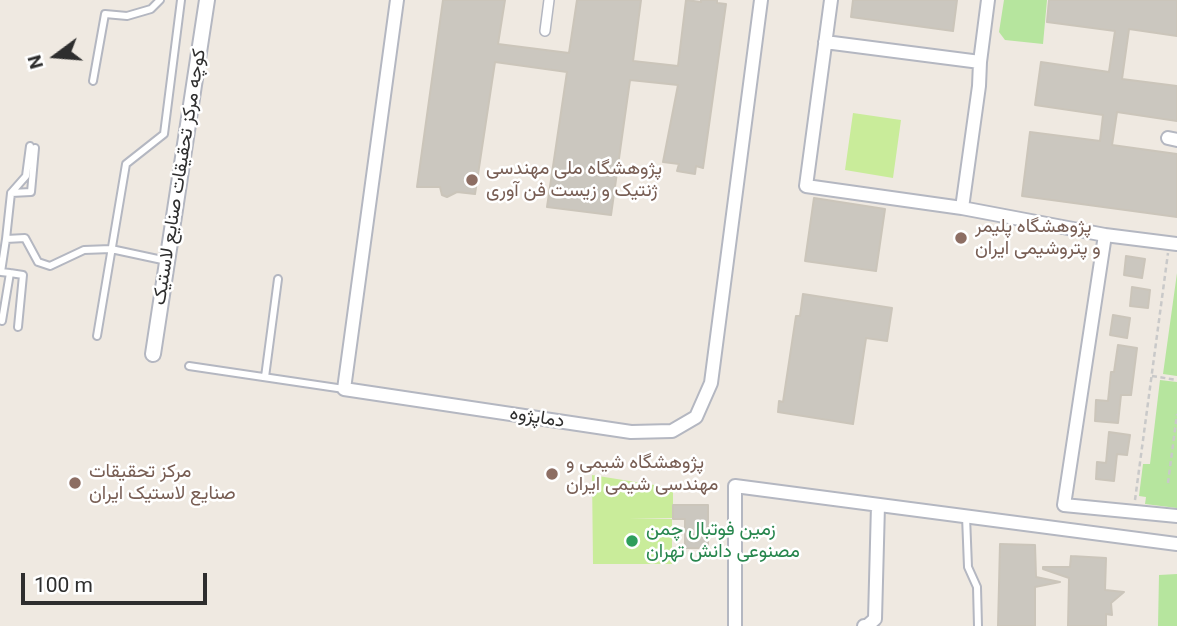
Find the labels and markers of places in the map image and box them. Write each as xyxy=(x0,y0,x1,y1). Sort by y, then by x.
place label: پژوهشگاه ملی مهندسی ژنتیک و زیست فن آوری xyxy=(486,158,662,202)
marker: پژوهشگاه ملی مهندسی ژنتیک و زیست فن آوری xyxy=(464,172,480,188)
place label: پژوهشگاه پلیمر و پتروشیمی ایران xyxy=(975,216,1101,260)
marker: پژوهشگاه پلیمر و پتروشیمی ایران xyxy=(953,230,969,246)
place label: پژوهشگاه شیمی و مهندسی شیمی ایران xyxy=(566,452,718,496)
place label: مرکز تحقیقات صنایع لاستیک ایران xyxy=(89,461,236,505)
marker: پژوهشگاه شیمی و مهندسی شیمی ایران xyxy=(544,466,560,482)
marker: مرکز تحقیقات صنایع لاستیک ایران xyxy=(67,475,83,491)
place label: زمین فوتبال چمن مصنوعی دانش تهران xyxy=(646,519,800,563)
marker: زمین فوتبال چمن مصنوعی دانش تهران xyxy=(624,533,640,549)

